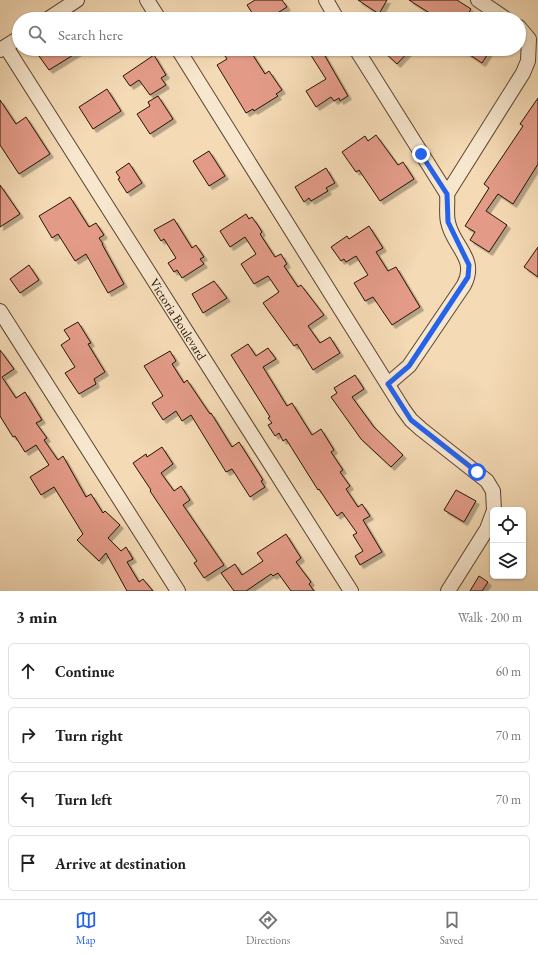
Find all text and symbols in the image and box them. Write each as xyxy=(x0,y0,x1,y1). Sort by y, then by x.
search box xyxy=(12,12,526,56)
icon: search xyxy=(26,23,48,45)
text: Search here xyxy=(58,25,123,44)
route end xyxy=(412,145,430,163)
street label: Victoria Boulevard xyxy=(146,275,210,364)
route start xyxy=(468,463,486,481)
map controls xyxy=(490,507,526,579)
button: locate xyxy=(490,507,526,543)
button: layers xyxy=(490,543,526,579)
text: 3 min xyxy=(16,606,57,628)
text: Walk · 200 m xyxy=(458,609,522,626)
icon: ahead xyxy=(17,660,39,682)
text: Continue xyxy=(55,662,115,681)
text: 60 m xyxy=(496,663,521,680)
icon: right xyxy=(17,724,39,746)
text: Turn right xyxy=(55,726,123,745)
text: 70 m xyxy=(496,727,521,744)
icon: left xyxy=(17,788,39,810)
text: Turn left xyxy=(55,790,112,809)
text: 70 m xyxy=(496,791,521,808)
icon: arrive xyxy=(17,852,39,874)
text: Arrive at destination xyxy=(55,854,186,873)
tab: Map xyxy=(75,909,97,947)
tab: Directions xyxy=(246,909,290,947)
tab: Saved xyxy=(440,909,463,947)

